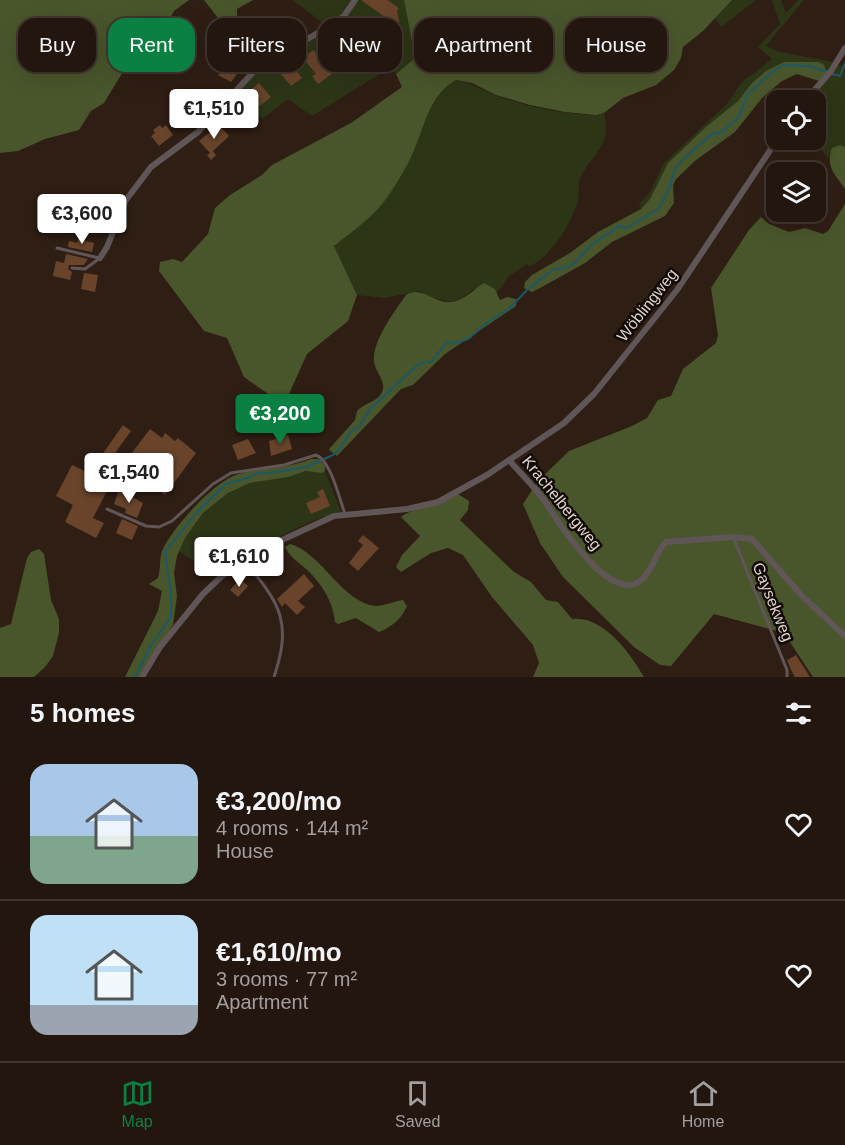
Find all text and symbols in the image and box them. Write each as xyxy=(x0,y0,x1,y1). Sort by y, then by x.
chip: Buy xyxy=(18,18,96,72)
chip: Rent xyxy=(108,18,195,72)
chip: Filters xyxy=(207,18,306,72)
chip: New xyxy=(318,18,402,72)
chip: Apartment xyxy=(414,18,553,72)
chip: House xyxy=(565,18,667,72)
pin: €1,510 xyxy=(165,89,263,140)
map controls xyxy=(766,90,826,222)
button: locate xyxy=(766,90,826,150)
text: €1,510 xyxy=(183,97,245,119)
button: layers xyxy=(766,162,826,222)
pin: €3,600 xyxy=(33,194,131,245)
text: €3,600 xyxy=(51,202,113,224)
street label: Wöblingweg xyxy=(613,265,681,345)
pin: €3,200 xyxy=(231,394,329,445)
text: €3,200 xyxy=(249,402,311,424)
pin: €1,540 xyxy=(80,453,178,504)
street label: Krachelbergweg xyxy=(519,453,605,553)
text: €1,540 xyxy=(98,461,160,483)
pin: €1,610 xyxy=(190,537,288,588)
text: €1,610 xyxy=(208,545,270,567)
street label: Gaysekweg xyxy=(749,560,797,644)
icon: filters xyxy=(782,697,815,730)
text: 5 homes xyxy=(30,698,136,728)
text: €3,200/mo xyxy=(216,786,342,816)
icon: home xyxy=(78,788,150,860)
icon: heart xyxy=(782,808,815,841)
text: 4 rooms · 144 m² xyxy=(216,817,368,839)
text: House xyxy=(216,840,274,862)
text: €1,610/mo xyxy=(216,937,342,967)
icon: home xyxy=(78,939,150,1011)
icon: heart xyxy=(782,959,815,992)
text: 3 rooms · 77 m² xyxy=(216,968,357,990)
text: Apartment xyxy=(216,991,308,1013)
tab: Map xyxy=(121,1077,154,1131)
tab: Saved xyxy=(395,1077,440,1131)
tab: Home xyxy=(682,1077,724,1131)

